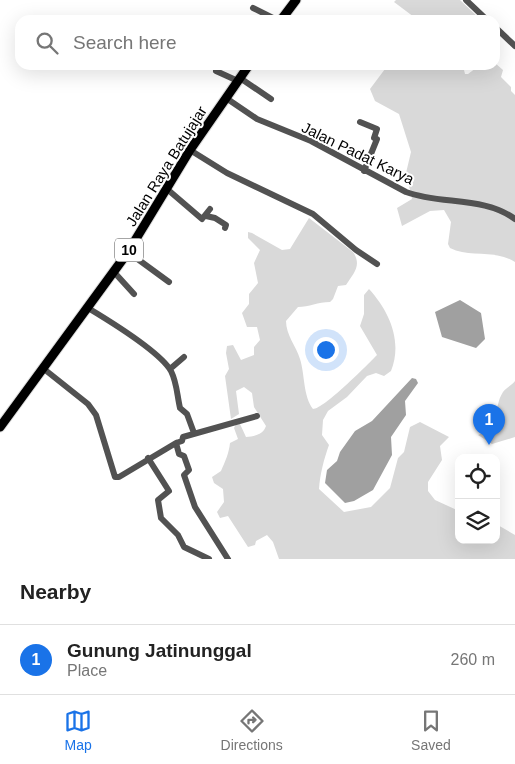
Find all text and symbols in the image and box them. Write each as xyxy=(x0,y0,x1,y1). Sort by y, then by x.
search box xyxy=(15,15,500,70)
icon: search xyxy=(33,29,61,57)
text: Search here xyxy=(73,32,177,53)
street label: Jalan Raya Batujajar xyxy=(122,103,210,229)
street label: Jalan Padat Karya xyxy=(299,118,417,188)
road number: 10 xyxy=(115,238,143,262)
your location xyxy=(313,337,339,363)
pin: 1 xyxy=(473,404,505,445)
map controls xyxy=(455,454,500,544)
button: locate xyxy=(455,454,500,499)
button: layers xyxy=(455,499,500,544)
text: Nearby xyxy=(20,580,91,603)
text: Gunung Jatinunggal xyxy=(67,640,252,661)
text: 1 xyxy=(32,651,40,668)
text: 260 m xyxy=(451,651,495,668)
text: Place xyxy=(67,662,107,679)
tab: Map xyxy=(64,707,92,753)
tab: Directions xyxy=(221,707,283,753)
tab: Saved xyxy=(411,707,451,753)

